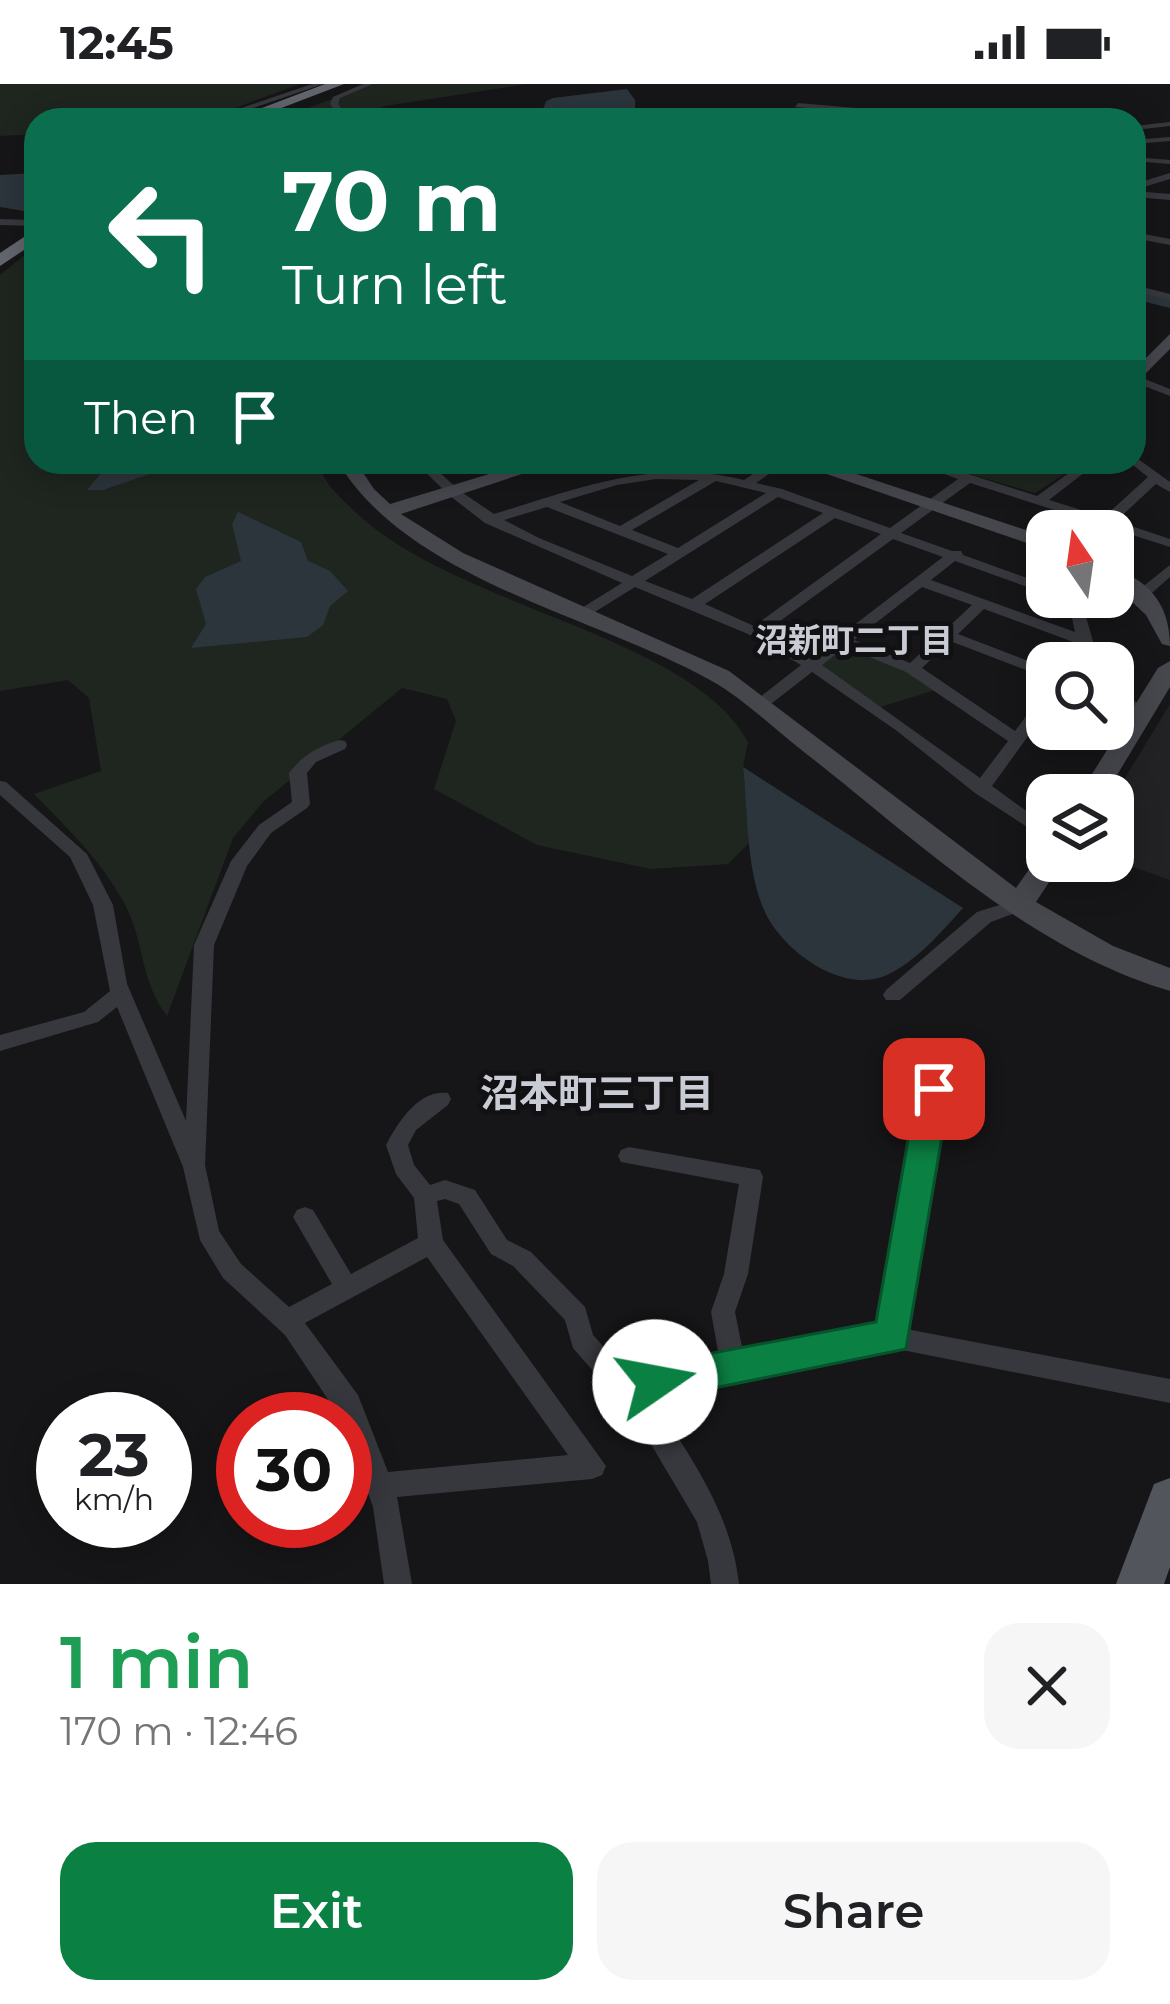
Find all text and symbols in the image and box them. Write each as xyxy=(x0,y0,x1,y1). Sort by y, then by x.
text: 12:45 xyxy=(60,15,174,70)
text: 70 m xyxy=(282,150,501,252)
icon: left xyxy=(84,156,240,312)
text: Turn left xyxy=(282,252,508,318)
icon: arrive xyxy=(222,384,288,450)
text: Then xyxy=(84,390,198,445)
north arrow xyxy=(1026,510,1134,618)
map controls xyxy=(1026,510,1134,882)
district label: 沼新町二丁目 xyxy=(755,620,953,660)
button: search xyxy=(1026,642,1134,750)
button: layers xyxy=(1026,774,1134,882)
pin xyxy=(883,1038,985,1140)
icon: arrive xyxy=(901,1056,967,1122)
district label: 沼本町三丁目 xyxy=(480,1069,714,1117)
position arrow xyxy=(592,1319,718,1445)
speed limit sign: 30 xyxy=(216,1392,372,1548)
text: 23 xyxy=(79,1418,149,1491)
text: km/h xyxy=(74,1481,154,1518)
text: 1 min xyxy=(60,1618,253,1706)
button: close xyxy=(984,1623,1110,1749)
text: 170 m · 12:46 xyxy=(60,1707,298,1755)
button: Exit xyxy=(60,1842,573,1980)
button: Share xyxy=(597,1842,1110,1980)

